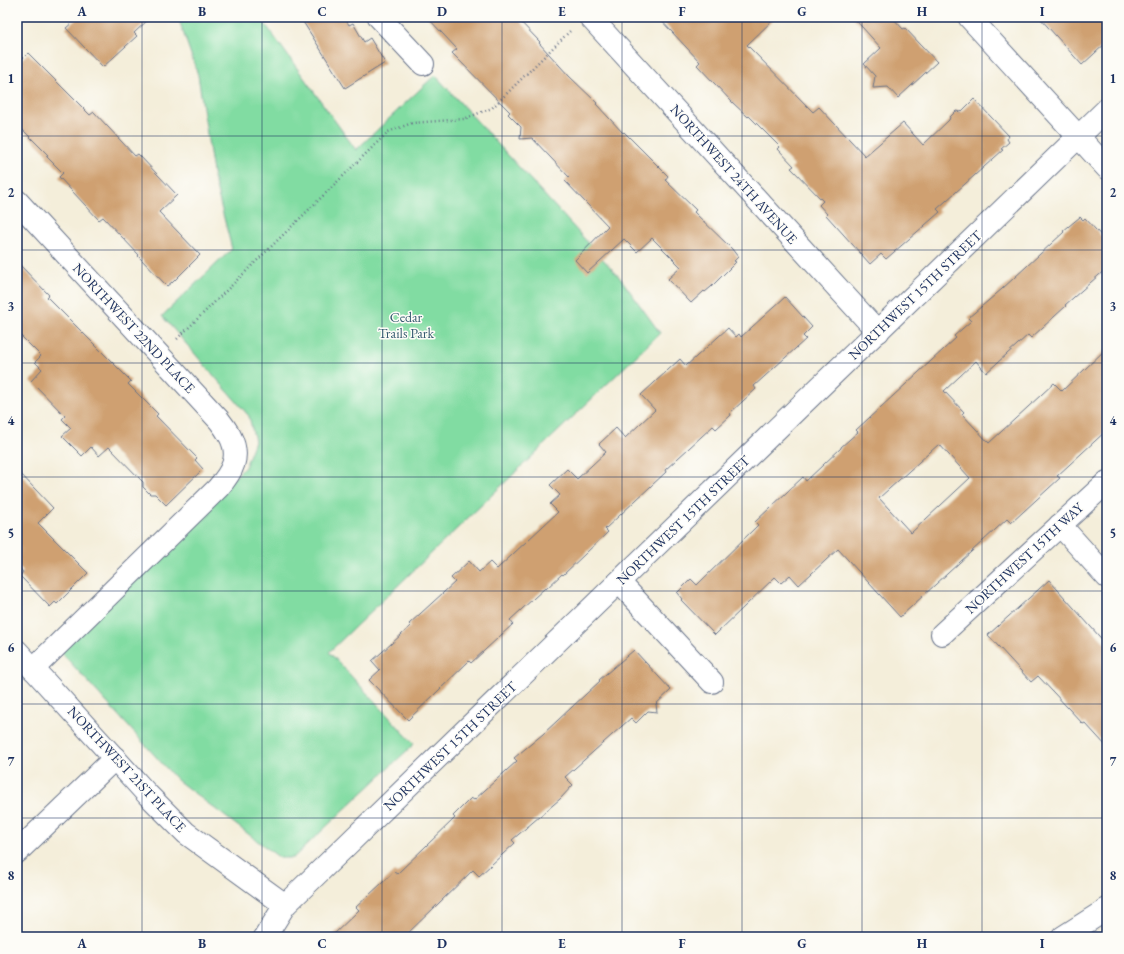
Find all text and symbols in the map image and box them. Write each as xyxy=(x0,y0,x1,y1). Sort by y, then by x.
text: A xyxy=(76,3,87,20)
text: B xyxy=(198,3,206,20)
text: C xyxy=(317,3,327,20)
text: D xyxy=(437,3,447,20)
text: E xyxy=(558,3,566,20)
text: F xyxy=(678,3,686,20)
text: G xyxy=(797,3,807,20)
text: H xyxy=(917,3,928,20)
text: I xyxy=(1040,3,1045,20)
text: 1 xyxy=(8,70,15,87)
text: 1 xyxy=(1110,70,1117,87)
street label: NORTHWEST 24TH AVENUE xyxy=(666,100,802,248)
text: 2 xyxy=(8,184,15,201)
text: 2 xyxy=(1110,184,1117,201)
street label: NORTHWEST 15TH STREET xyxy=(845,226,986,363)
street label: NORTHWEST 22ND PLACE xyxy=(69,259,199,397)
text: 3 xyxy=(8,298,15,315)
text: 3 xyxy=(1110,298,1117,315)
park label: Cedar Trails Park xyxy=(378,308,435,342)
text: 4 xyxy=(8,412,15,429)
text: 4 xyxy=(1110,412,1117,429)
street label: NORTHWEST 15TH STREET xyxy=(613,451,754,588)
street label: NORTHWEST 15TH WAY xyxy=(961,498,1088,618)
text: 5 xyxy=(8,525,14,542)
text: 5 xyxy=(1110,525,1116,542)
text: 6 xyxy=(8,639,15,656)
text: 6 xyxy=(1110,639,1117,656)
street label: NORTHWEST 15TH STREET xyxy=(380,677,521,814)
street label: NORTHWEST 21ST PLACE xyxy=(64,702,190,836)
text: 7 xyxy=(8,753,15,770)
text: 7 xyxy=(1110,753,1117,770)
text: 8 xyxy=(8,867,15,884)
text: 8 xyxy=(1110,867,1117,884)
text: A xyxy=(76,935,87,952)
text: B xyxy=(198,935,206,952)
text: C xyxy=(317,935,327,952)
text: D xyxy=(437,935,447,952)
text: E xyxy=(558,935,566,952)
text: F xyxy=(678,935,686,952)
text: G xyxy=(797,935,807,952)
text: H xyxy=(917,935,928,952)
text: I xyxy=(1040,935,1045,952)

